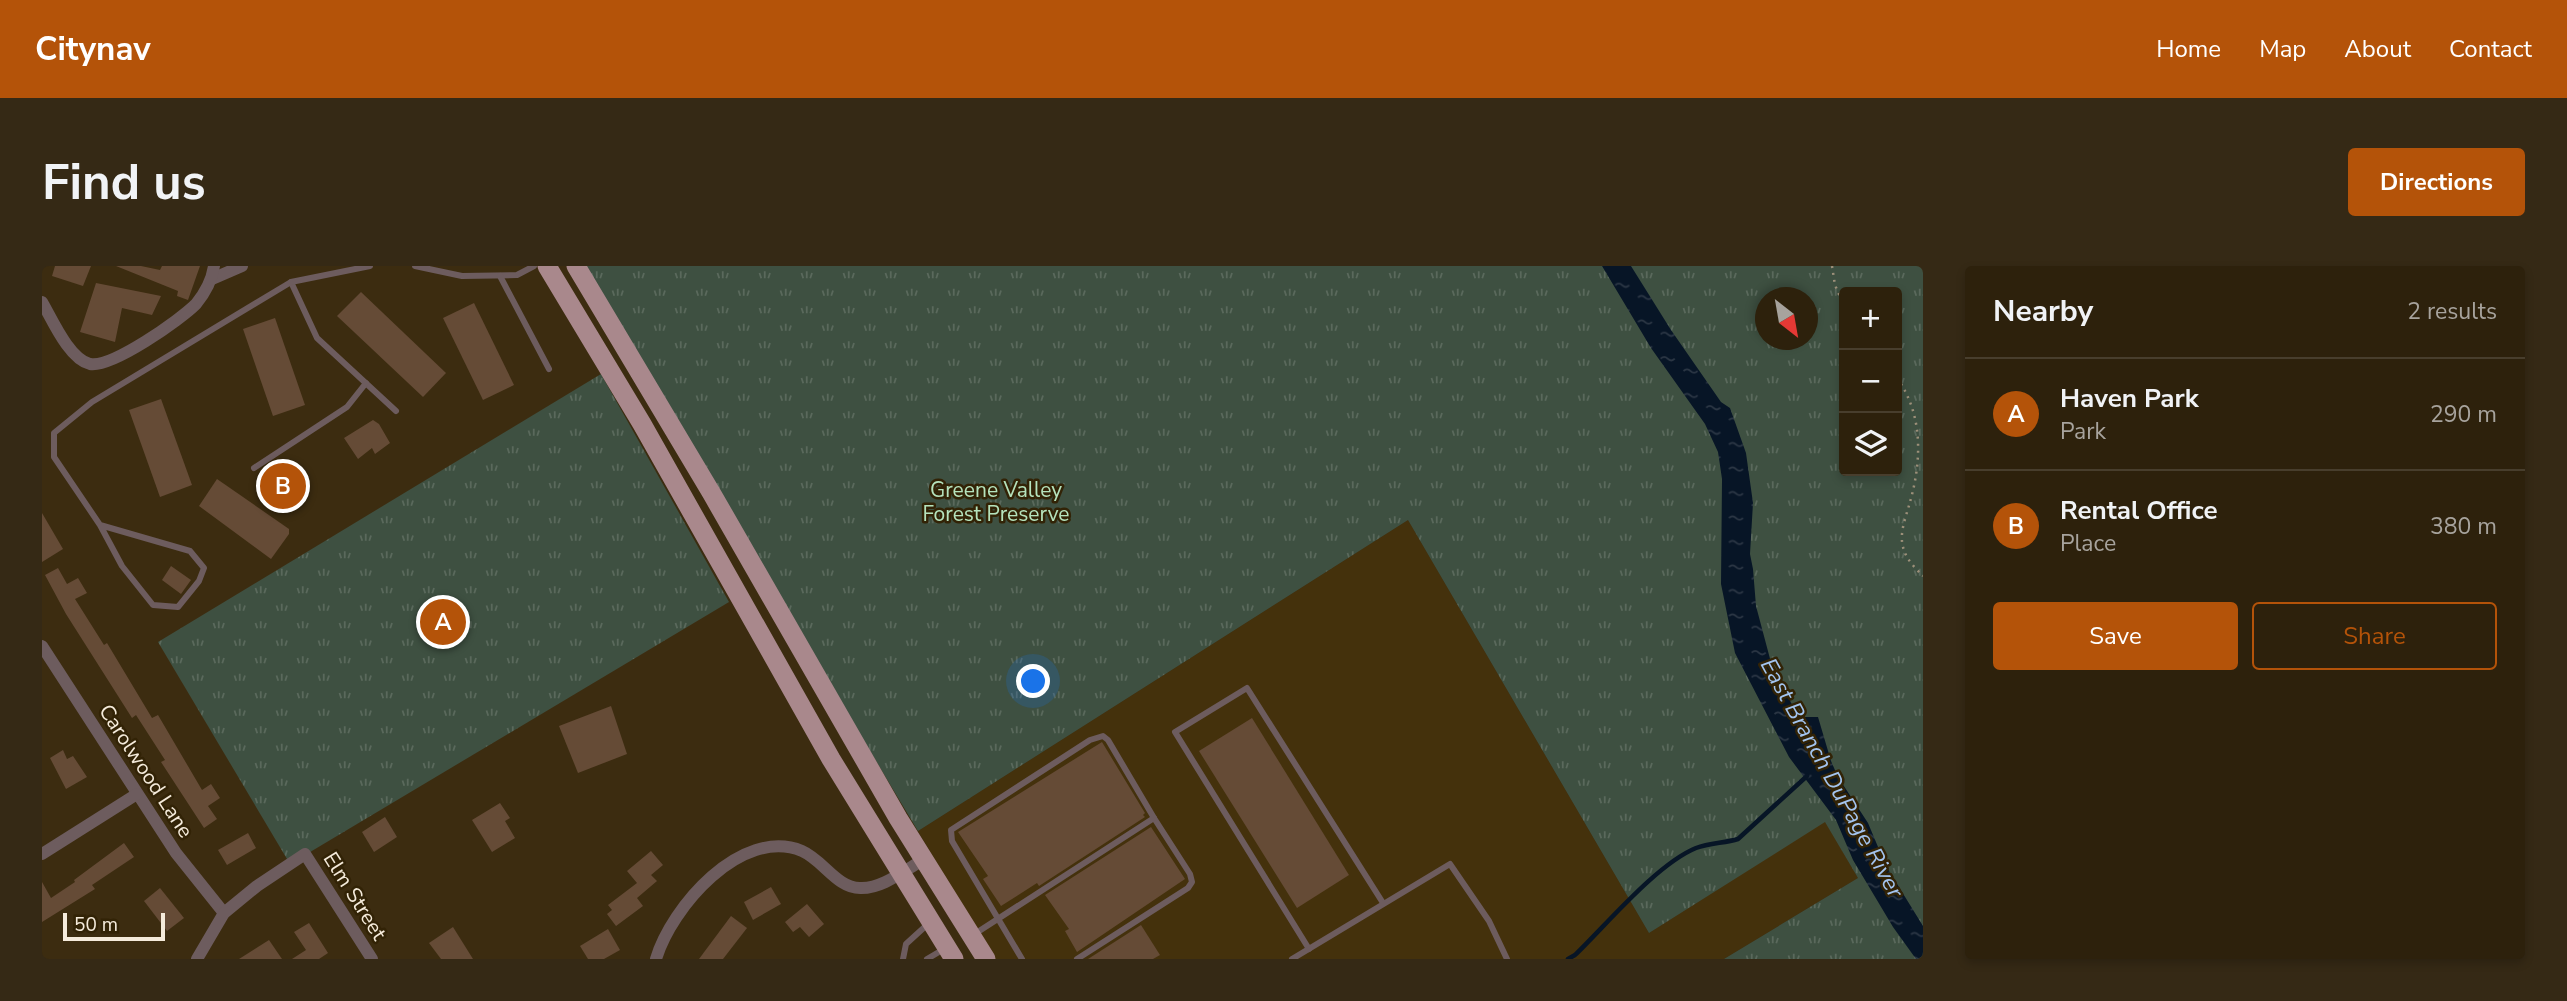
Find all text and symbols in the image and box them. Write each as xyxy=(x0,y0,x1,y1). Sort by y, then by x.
text: Citynav xyxy=(35,27,151,72)
text: Home xyxy=(2156,33,2221,65)
text: Map xyxy=(2259,33,2306,65)
text: About xyxy=(2344,33,2411,65)
text: Contact xyxy=(2449,33,2532,65)
button: Directions xyxy=(2348,148,2525,216)
text: Find us xyxy=(42,149,206,216)
north arrow xyxy=(1755,287,1818,350)
map controls xyxy=(1839,287,1902,476)
button: + xyxy=(1839,287,1902,350)
text: Nearby xyxy=(1993,291,2093,332)
text: 2 results xyxy=(2407,296,2497,327)
button: − xyxy=(1839,350,1902,413)
text: Haven Park xyxy=(2060,381,2199,416)
text: A xyxy=(2007,399,2025,430)
text: 290 m xyxy=(2430,399,2497,430)
button: layers xyxy=(1839,413,1902,476)
text: Park xyxy=(2060,416,2106,447)
pin: B xyxy=(260,460,306,512)
park label: Greene Valley Forest Preserve xyxy=(923,476,1069,528)
text: Rental Office xyxy=(2060,493,2218,528)
text: B xyxy=(2008,511,2024,542)
text: 380 m xyxy=(2430,511,2497,542)
text: Place xyxy=(2060,528,2116,559)
pin: A xyxy=(420,596,466,648)
button: Save xyxy=(1993,602,2238,670)
button: Share xyxy=(2252,602,2497,670)
water label: East Branch DuPage River xyxy=(1753,653,1911,904)
your location xyxy=(1016,664,1050,698)
street label: Carolwood Lane xyxy=(92,699,200,843)
street label: Elm Street xyxy=(317,847,393,946)
scale bar xyxy=(63,910,164,942)
text: 50 m xyxy=(74,912,118,938)

